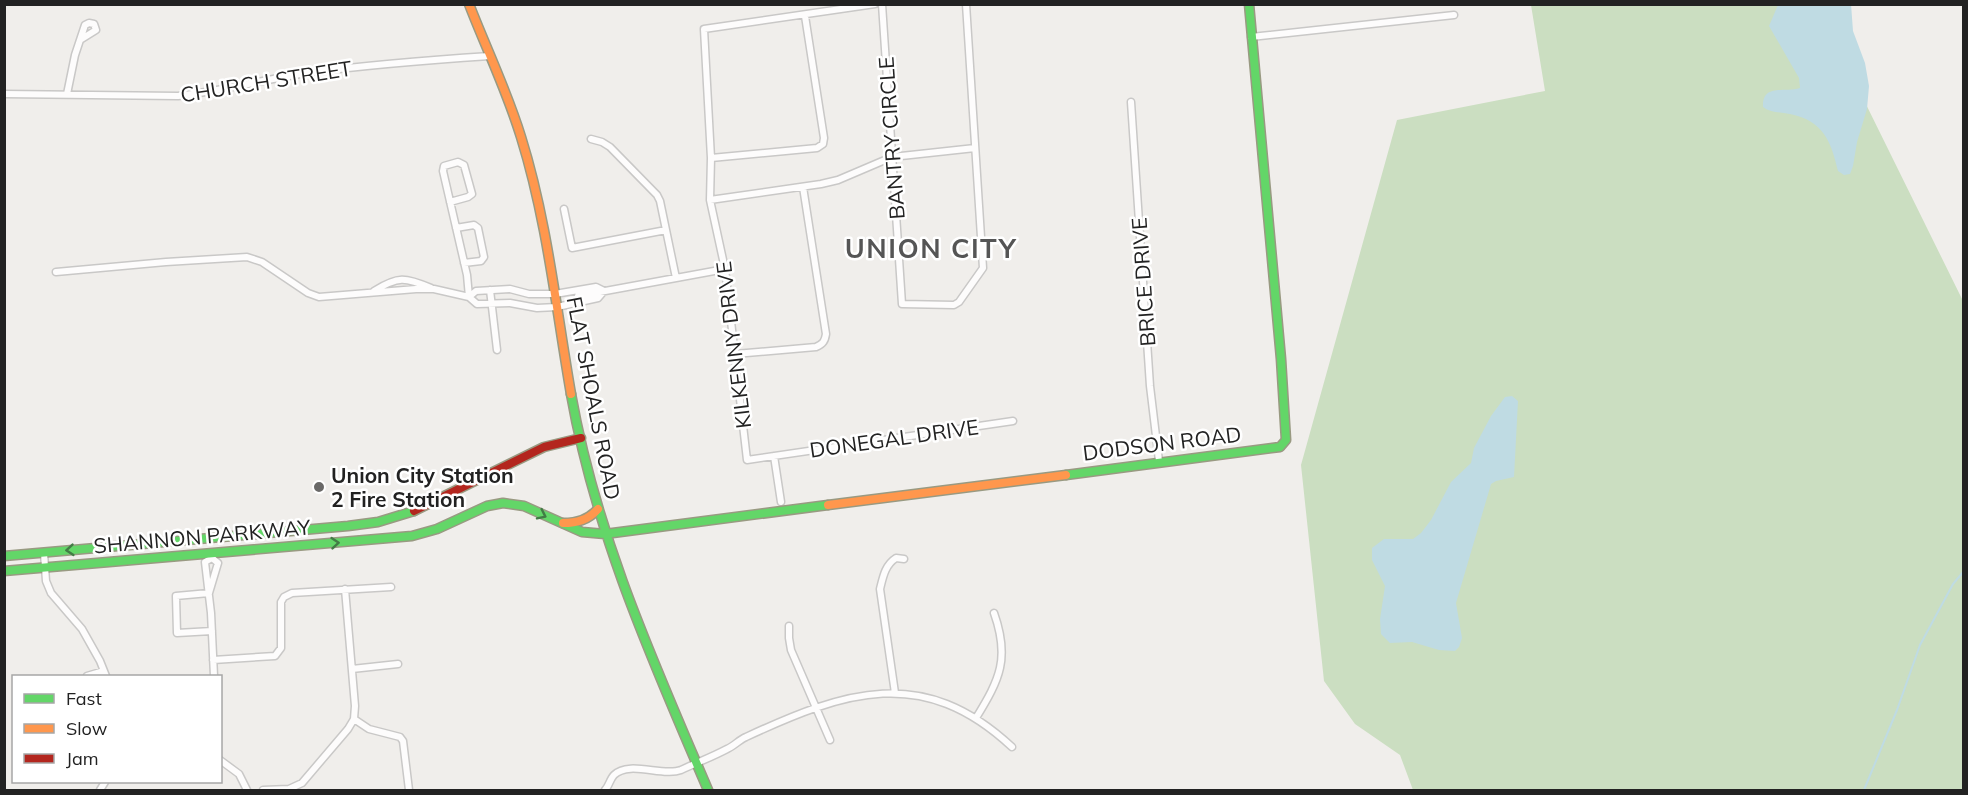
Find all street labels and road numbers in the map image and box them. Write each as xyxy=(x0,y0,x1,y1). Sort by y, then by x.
street label: CHURCH STREET xyxy=(178,55,354,107)
street label: BANTRY CIRCLE xyxy=(872,56,910,220)
street label: BRICE DRIVE xyxy=(1126,217,1160,347)
street label: KILKENNY DRIVE xyxy=(710,260,756,430)
street label: FLAT SHOALS ROAD xyxy=(562,294,626,502)
street label: DONEGAL DRIVE xyxy=(808,413,980,463)
street label: DODSON ROAD xyxy=(1081,420,1243,466)
street label: SHANNON PARKWAY xyxy=(93,514,312,558)

